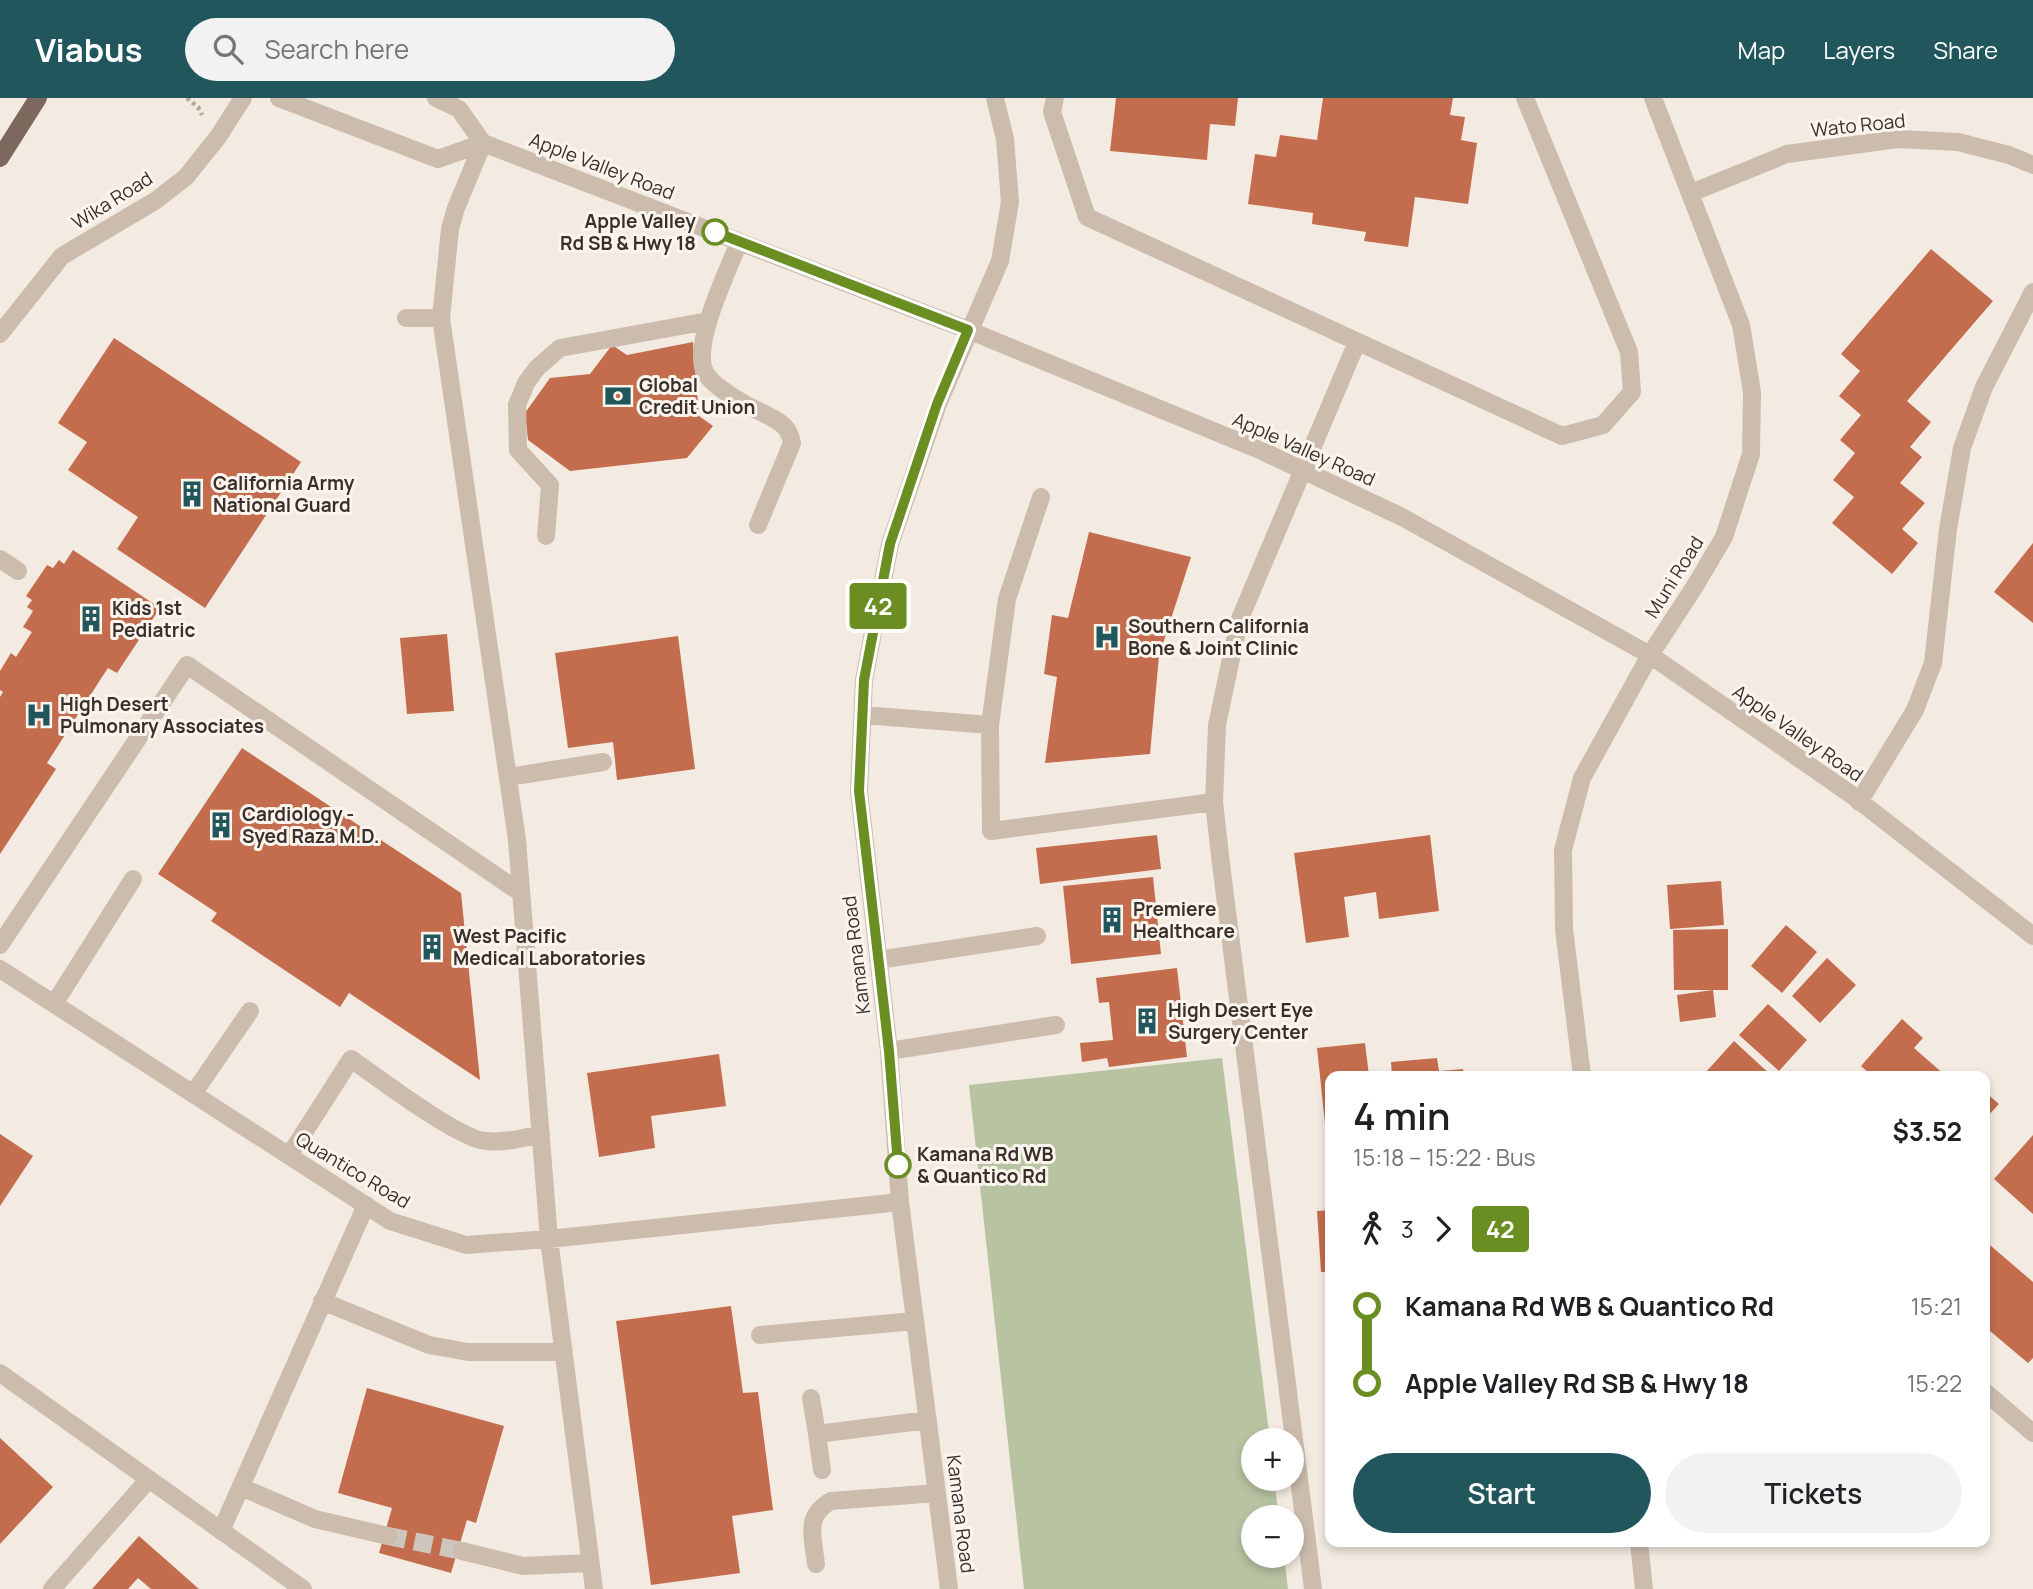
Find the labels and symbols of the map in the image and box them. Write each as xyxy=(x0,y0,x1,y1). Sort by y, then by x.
street label: Wato Road xyxy=(1810,107,1906,143)
street label: Apple Valley Road xyxy=(526,126,678,206)
street label: Wika Road xyxy=(67,165,157,235)
place label: Apple Valley Rd SB & Hwy 18 xyxy=(560,208,696,256)
marker: Apple Valley Rd SB & Hwy 18 xyxy=(702,219,728,245)
place label: Global Credit Union xyxy=(639,372,755,420)
bank icon: Global Credit Union xyxy=(603,381,633,411)
street label: Apple Valley Road xyxy=(1229,406,1379,492)
place label: California Army National Guard xyxy=(213,470,355,518)
building icon: California Army National Guard xyxy=(177,479,207,509)
street label: Muni Road xyxy=(1639,531,1709,623)
line badge: 42 xyxy=(846,583,910,629)
place label: Kids 1st Pediatric xyxy=(112,595,196,643)
building icon: Kids 1st Pediatric xyxy=(76,604,106,634)
place label: Southern California Bone & Joint Clinic xyxy=(1128,613,1309,661)
hospital icon: Southern California Bone & Joint Clinic xyxy=(1092,622,1122,652)
street label: Apple Valley Road xyxy=(1728,678,1868,788)
place label: High Desert Pulmonary Associates xyxy=(60,691,264,739)
hospital icon: High Desert Pulmonary Associates xyxy=(24,700,54,730)
place label: Cardiology - Syed Raza M.D. xyxy=(242,801,379,849)
building icon: Cardiology - Syed Raza M.D. xyxy=(206,810,236,840)
street label: Kamana Road xyxy=(836,894,876,1016)
place label: Premiere Healthcare xyxy=(1133,896,1235,944)
building icon: Premiere Healthcare xyxy=(1097,905,1127,935)
place label: West Pacific Medical Laboratories xyxy=(453,923,645,971)
building icon: West Pacific Medical Laboratories xyxy=(417,932,447,962)
place label: High Desert Eye Surgery Center xyxy=(1168,997,1313,1045)
building icon: High Desert Eye Surgery Center xyxy=(1132,1006,1162,1036)
street label: Quantico Road xyxy=(291,1126,415,1214)
place label: Kamana Rd WB & Quantico Rd xyxy=(917,1141,1053,1189)
marker: Kamana Rd WB & Quantico Rd xyxy=(885,1152,911,1178)
street label: Kamana Road xyxy=(941,1453,981,1575)

